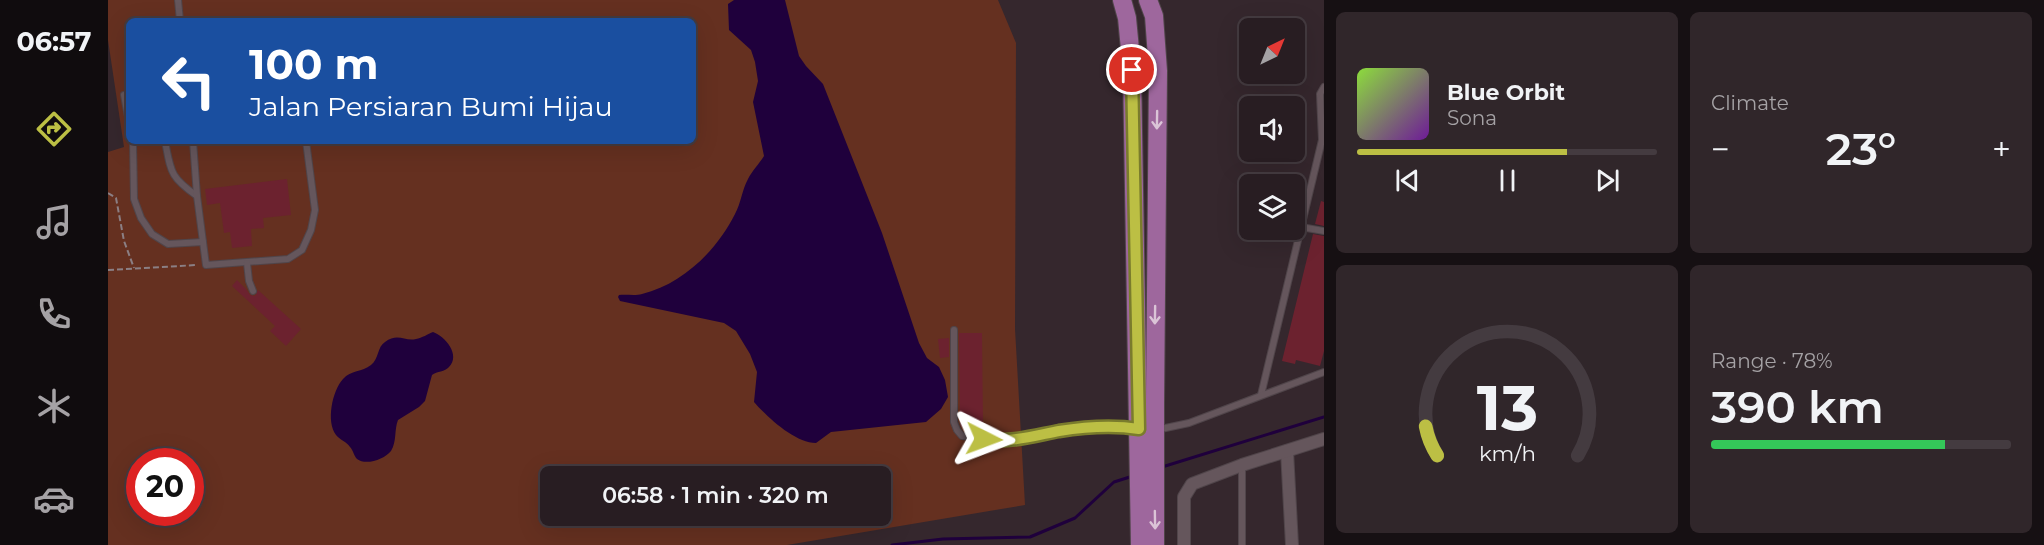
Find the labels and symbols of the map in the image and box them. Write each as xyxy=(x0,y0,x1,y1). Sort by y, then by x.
north arrow xyxy=(1239,18,1305,84)
pin xyxy=(1106,44,1157,95)
one-way arrow xyxy=(1151,110,1163,130)
one-way arrow xyxy=(1150,305,1161,325)
position arrow xyxy=(952,407,1016,471)
speed limit sign: 20 xyxy=(126,448,204,526)
one-way arrow xyxy=(1149,509,1161,529)

